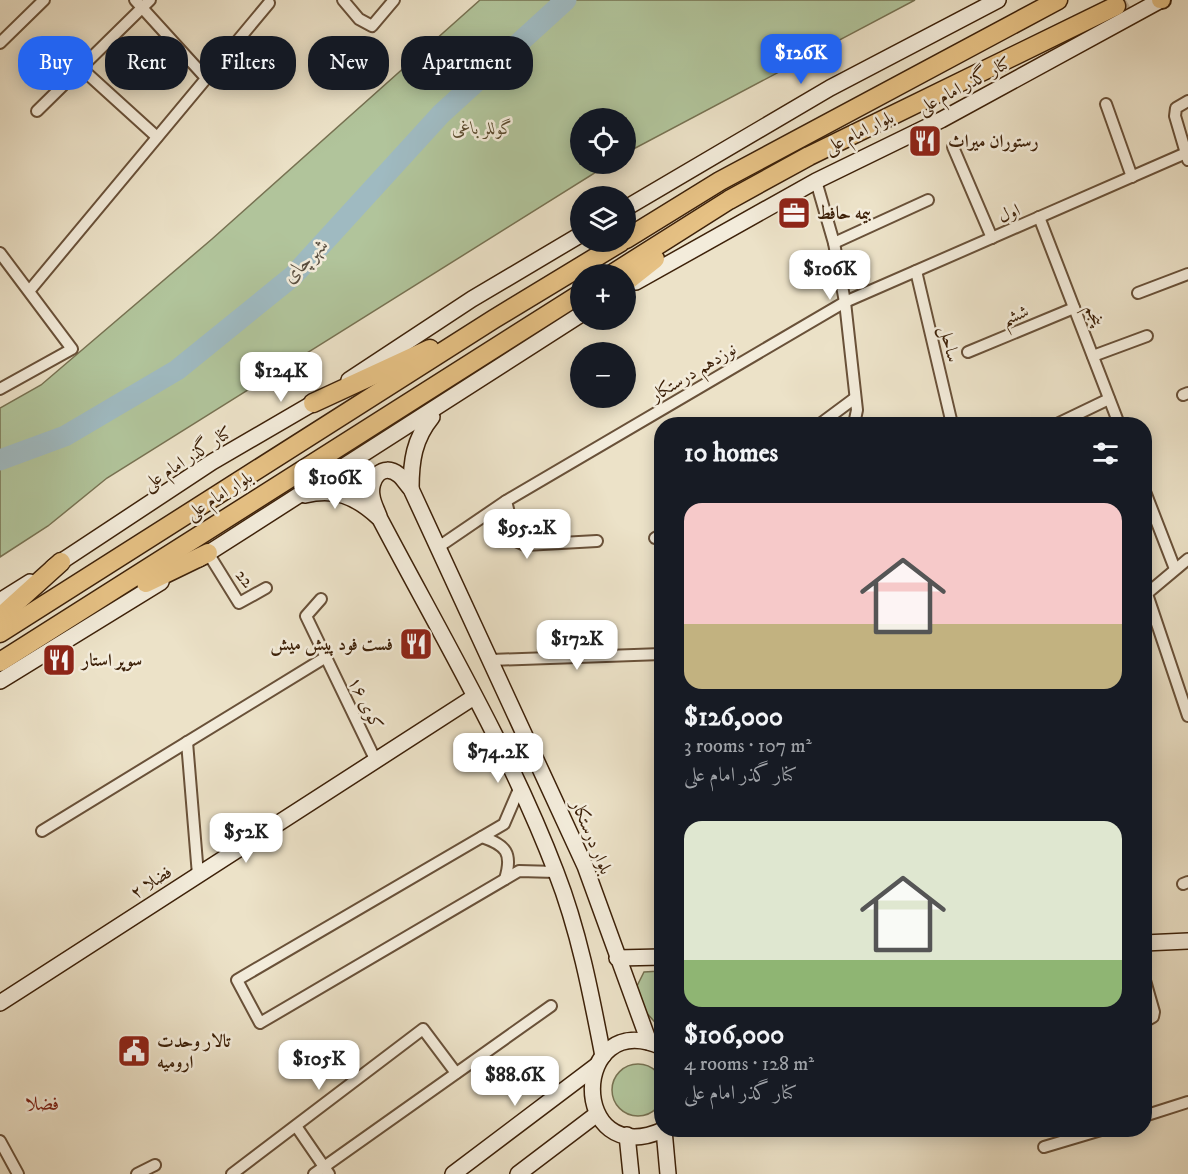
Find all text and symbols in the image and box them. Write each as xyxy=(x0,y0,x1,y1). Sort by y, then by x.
pin: $126K xyxy=(759,34,843,85)
chip: Buy xyxy=(18,36,93,90)
chip: Rent xyxy=(105,36,188,90)
chip: Filters xyxy=(200,36,296,90)
chip: New xyxy=(308,36,389,90)
chip: Apartment xyxy=(401,36,533,90)
text: $126K xyxy=(775,41,827,66)
street label: کنار گذر امام علی xyxy=(913,50,1016,123)
street label: بلوار امام علی xyxy=(821,107,900,163)
map controls xyxy=(570,108,636,408)
button: locate xyxy=(570,108,636,174)
park label: گوللر باغی xyxy=(452,118,514,140)
restaurant icon: رستوران میراث xyxy=(907,123,943,159)
place label: رستوران میراث xyxy=(948,131,1039,153)
button: layers xyxy=(570,186,636,252)
office icon: بیمه حافط xyxy=(776,195,812,231)
street label: اول xyxy=(995,199,1024,228)
place label: بیمه حافط xyxy=(817,203,871,225)
water label: شهرچای xyxy=(278,233,334,289)
pin: $106K xyxy=(788,250,872,301)
text: $106K xyxy=(803,257,857,282)
button: + xyxy=(570,264,636,330)
street label: ششم xyxy=(999,301,1034,337)
street label: پنجم xyxy=(1075,301,1109,332)
street label: ساحل xyxy=(933,324,964,365)
street label: نوزدهم درستکار xyxy=(645,339,743,412)
button: − xyxy=(570,342,636,408)
pin: $124K xyxy=(239,352,323,403)
text: $124K xyxy=(254,359,308,384)
street label: کنار گذر امام علی xyxy=(137,419,238,499)
text: 10 homes xyxy=(684,437,778,470)
icon: filters xyxy=(1089,437,1122,470)
pin: $106K xyxy=(293,459,377,510)
text: $106K xyxy=(308,466,362,491)
street label: بلوار امام علی xyxy=(182,467,259,528)
pin: $95.2K xyxy=(478,509,576,560)
text: $95.2K xyxy=(498,516,556,541)
icon: home xyxy=(849,542,957,650)
street label: 22 xyxy=(230,565,258,593)
pin: $172K xyxy=(535,620,619,671)
restaurant icon: فست فود پیش میش xyxy=(398,626,434,662)
text: $172K xyxy=(551,627,603,652)
place label: فست فود پیش میش xyxy=(270,634,393,656)
restaurant icon: سوپر استار xyxy=(41,642,77,678)
place label: سوپر استار xyxy=(80,650,142,672)
street label: کوی ۱۶ xyxy=(343,673,387,734)
text: $126,000 xyxy=(684,701,783,734)
pin: $74.2K xyxy=(449,733,547,784)
text: 3 rooms · 107 m² xyxy=(684,734,812,759)
text: $74.2K xyxy=(467,740,529,765)
text: کنار گذر امام علی xyxy=(684,763,797,788)
street label: بلوار درستکار xyxy=(565,795,617,878)
pin: $52K xyxy=(210,813,282,864)
text: $52K xyxy=(224,820,268,845)
icon: home xyxy=(849,860,957,968)
street label: فضلا ۲ xyxy=(127,861,176,904)
text: $106,000 xyxy=(684,1019,784,1052)
place label: تالار وحدت ارومیه xyxy=(157,1031,231,1074)
public building icon: تالار وحدت ارومیه xyxy=(116,1033,152,1069)
pin: $105K xyxy=(277,1040,361,1091)
text: $105K xyxy=(293,1047,345,1072)
text: 4 rooms · 128 m² xyxy=(684,1052,814,1077)
pin: $88.6K xyxy=(466,1056,564,1107)
text: $88.6K xyxy=(485,1063,545,1088)
text: کنار گذر امام علی xyxy=(684,1081,797,1106)
district label: فضلا xyxy=(25,1092,59,1117)

